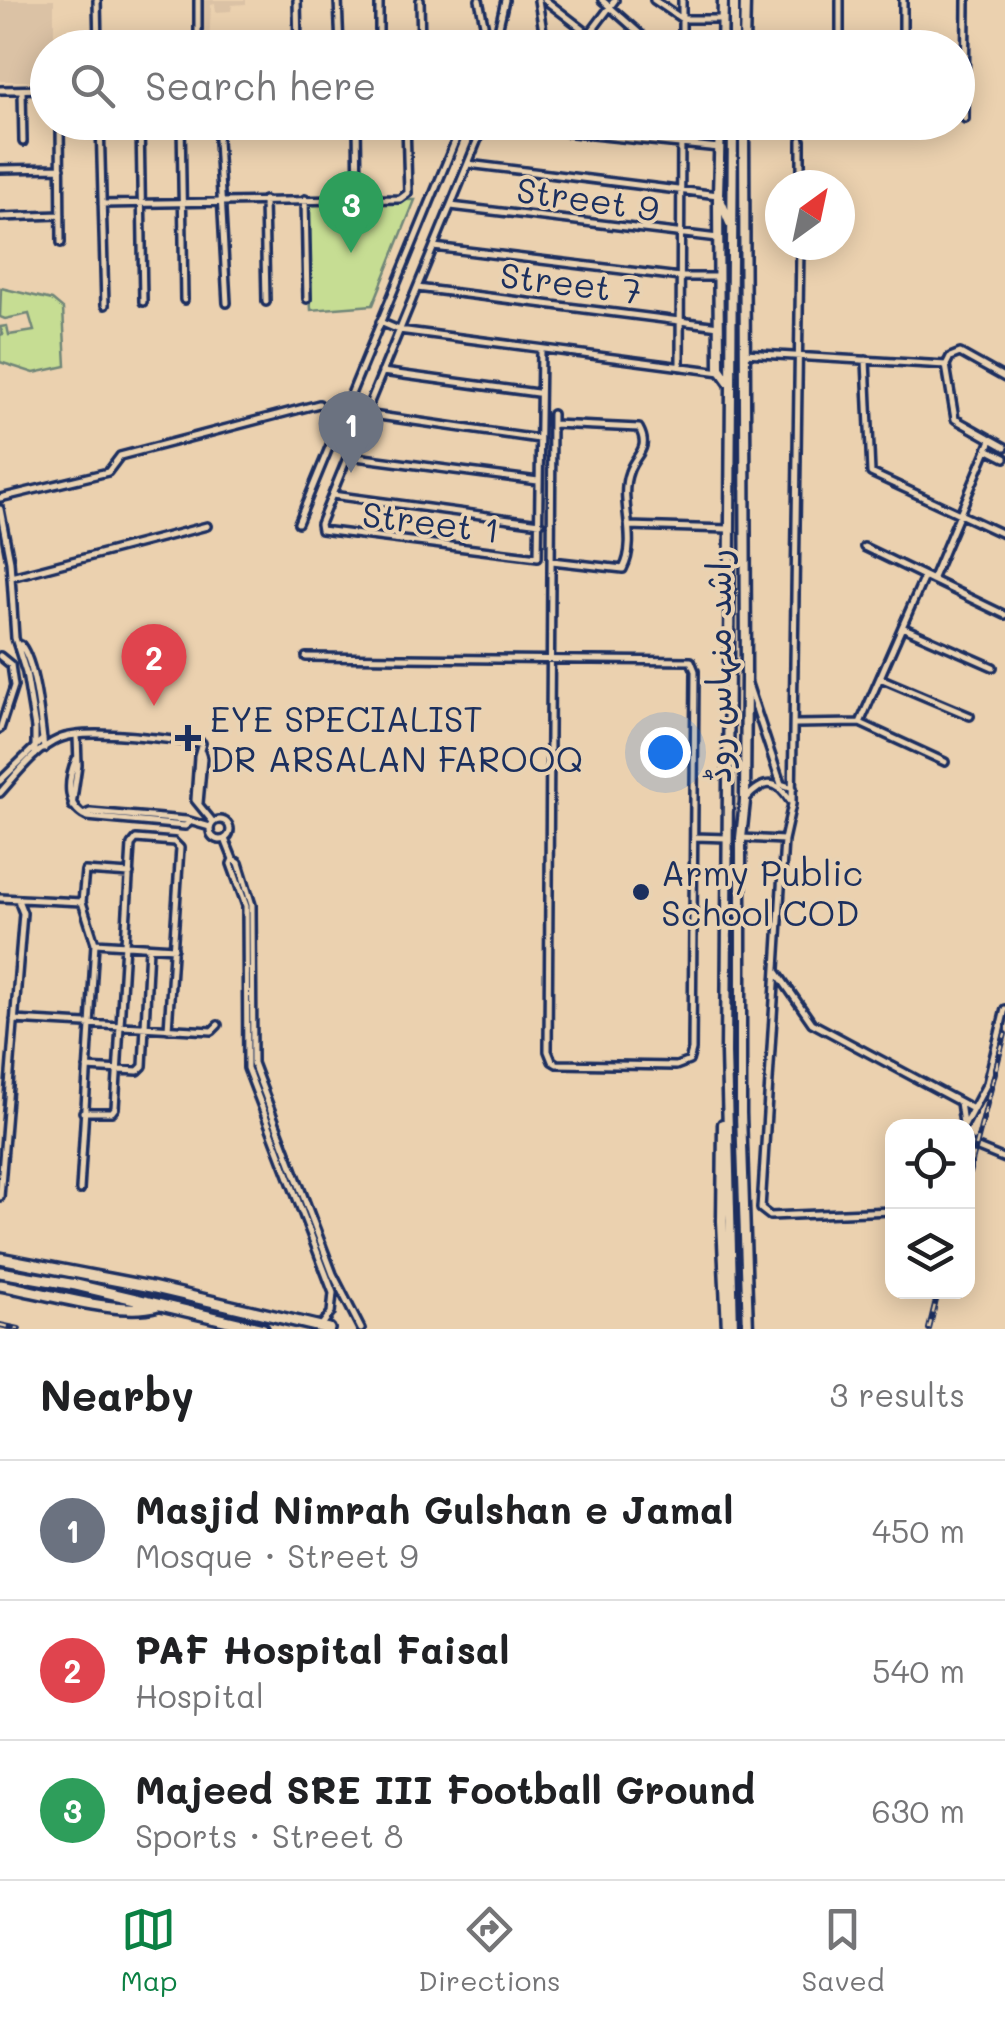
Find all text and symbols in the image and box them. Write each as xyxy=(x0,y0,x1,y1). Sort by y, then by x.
search box xyxy=(30,30,975,140)
icon: search xyxy=(65,58,120,113)
text: Search here xyxy=(145,60,376,110)
street label: Street 9 xyxy=(514,165,662,231)
pin: 3 xyxy=(318,170,384,253)
north arrow xyxy=(765,170,855,260)
street label: Street 7 xyxy=(498,251,644,313)
pin: 1 xyxy=(318,390,384,473)
street label: Street 1 xyxy=(360,490,502,552)
street label: راشد منہاس روڈ xyxy=(694,549,741,783)
pin: 2 xyxy=(122,624,186,706)
place label: EYE SPECIALIST DR ARSALAN FAROOQ xyxy=(210,695,583,781)
marker: EYE SPECIALIST DR ARSALAN FAROOQ xyxy=(175,725,201,751)
your location xyxy=(640,727,691,778)
place label: Army Public School COD xyxy=(661,849,863,935)
marker: Army Public School COD xyxy=(630,881,652,903)
map controls xyxy=(885,1119,975,1299)
button: locate xyxy=(885,1119,975,1209)
button: layers xyxy=(885,1209,975,1299)
text: Nearby xyxy=(40,1367,194,1422)
text: 3 results xyxy=(829,1373,965,1415)
text: Masjid Nimrah Gulshan e Jamal xyxy=(135,1484,734,1534)
text: 1 xyxy=(65,1509,80,1551)
text: 450 m xyxy=(872,1509,965,1551)
text: Mosque · Street 9 xyxy=(135,1534,418,1576)
text: PAF Hospital Faisal xyxy=(135,1624,509,1674)
text: 2 xyxy=(64,1649,81,1691)
text: 540 m xyxy=(872,1649,965,1691)
text: Hospital xyxy=(135,1674,264,1716)
text: Majeed SRE III Football Ground xyxy=(135,1764,755,1814)
text: 3 xyxy=(63,1789,82,1831)
text: 630 m xyxy=(871,1789,965,1831)
text: Sports · Street 8 xyxy=(135,1814,403,1856)
tab: Map xyxy=(120,1902,177,1998)
tab: Directions xyxy=(418,1902,561,1998)
tab: Saved xyxy=(801,1902,885,1998)

